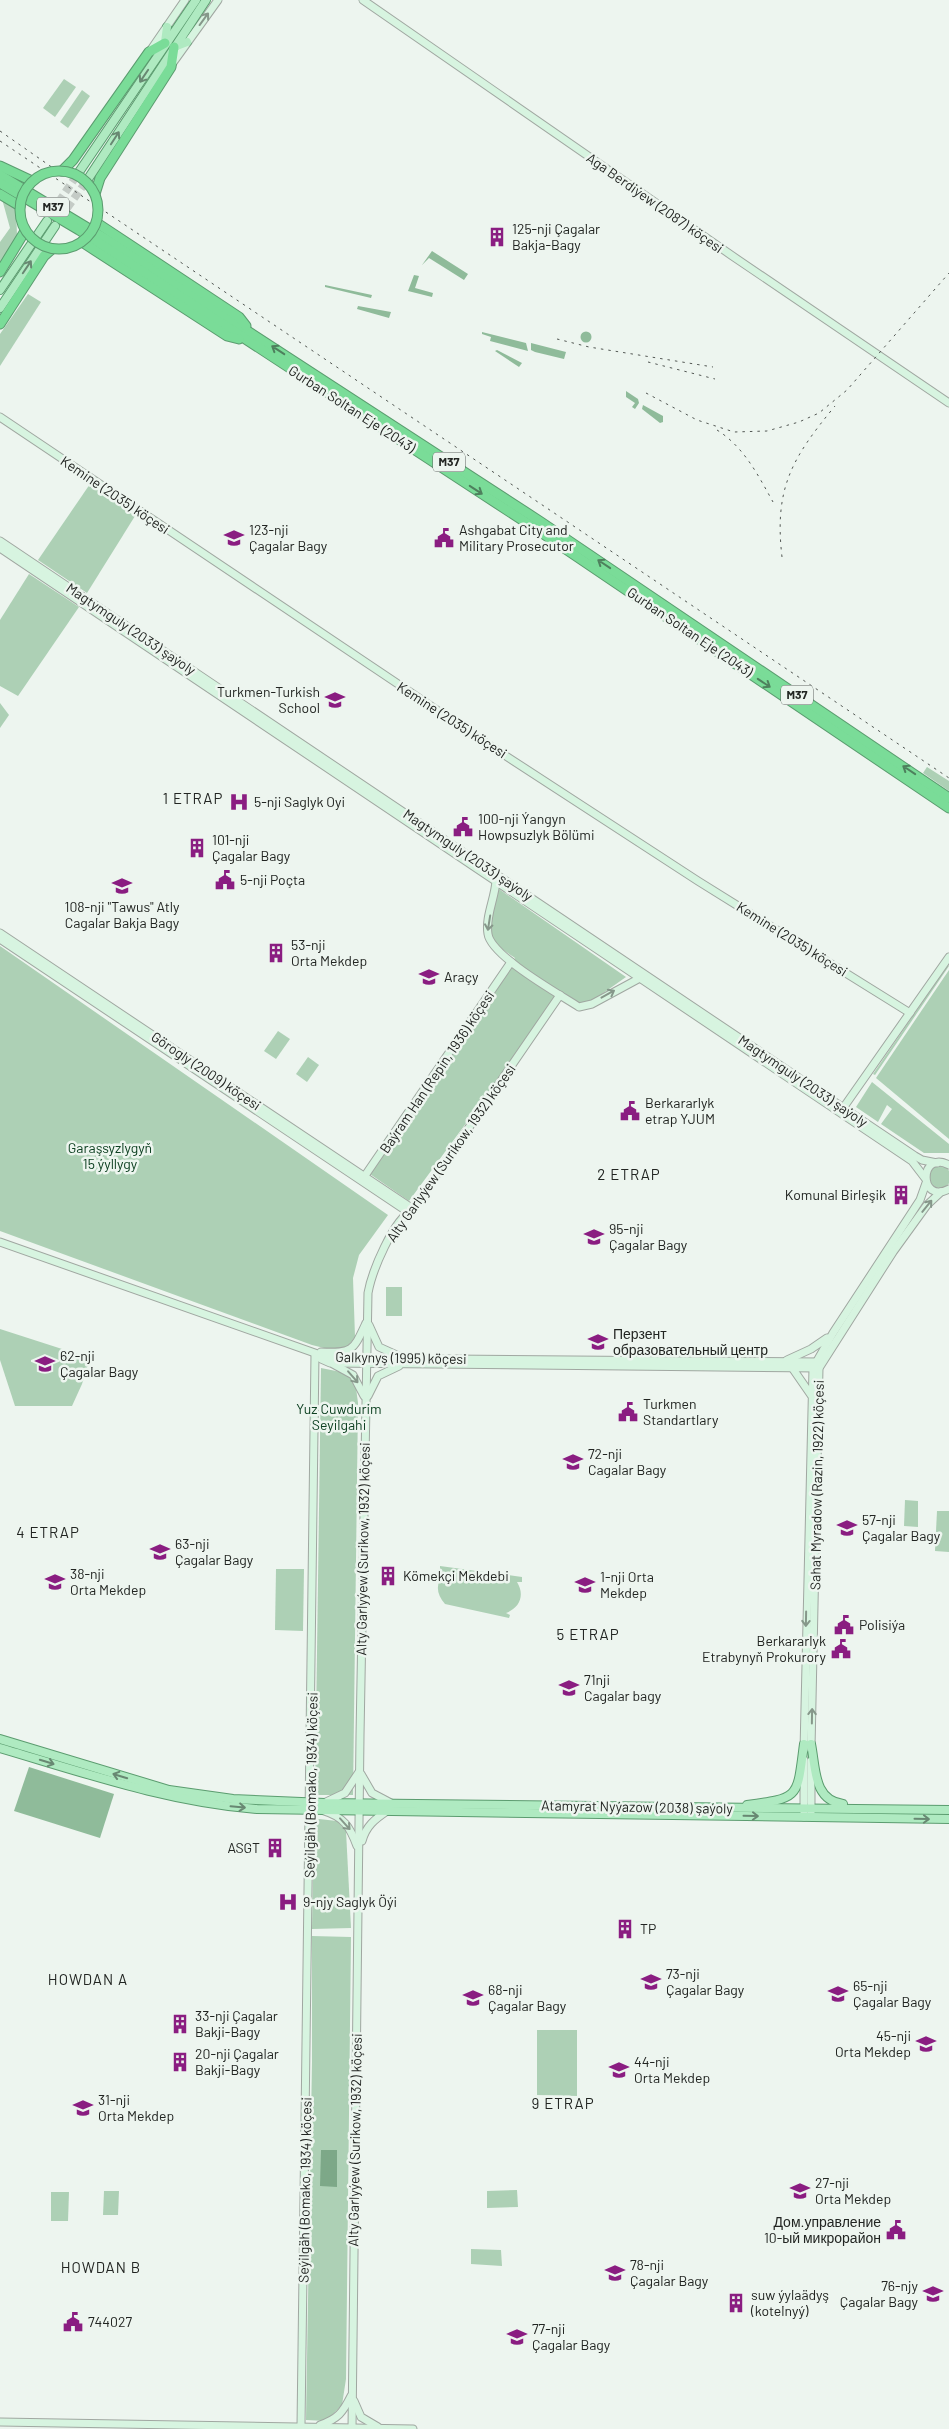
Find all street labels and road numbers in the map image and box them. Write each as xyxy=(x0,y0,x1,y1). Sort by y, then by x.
street label: Aga Berdiýew (2087) köçesi xyxy=(584,149,727,256)
road number: M37 xyxy=(37,198,69,216)
street label: Gurban Soltan Eje (2043) xyxy=(286,361,419,456)
street label: Kemine (2035) köçesi xyxy=(58,452,173,537)
road number: M37 xyxy=(433,452,465,472)
street label: Magtymguly (2033) şaýoly xyxy=(63,579,200,679)
street label: Gurban Soltan Eje (2043) xyxy=(624,583,757,680)
street label: Kemine (2035) köçesi xyxy=(394,678,510,761)
road number: M37 xyxy=(781,686,813,704)
street label: Magtymguly (2033) şaýoly xyxy=(400,805,537,905)
street label: Kemine (2035) köçesi xyxy=(734,898,851,980)
street label: Baýram Han (Repin, 1936) köçesi xyxy=(376,987,497,1156)
street label: Görogly (2009) köçesi xyxy=(148,1028,264,1114)
street label: Magtymguly (2033) şaýoly xyxy=(735,1031,872,1131)
street label: Alty Garlyýew (Surikow, 1932) köçesi xyxy=(382,1060,519,1245)
street label: Galkynyş (1995) köçesi xyxy=(335,1348,467,1367)
street label: Sahat Myradow (Razin, 1922) köçesi xyxy=(806,1380,827,1590)
street label: Alty Garlyýew (Surikow, 1932) köçesi xyxy=(352,1442,373,1656)
street label: Seýilgäh (Bomako, 1934) köçesi xyxy=(300,1692,321,1878)
street label: Atamyrat Nyýazow (2038) şaýoly xyxy=(541,1796,734,1817)
street label: Alty Garlyýew (Surikow, 1932) köçesi xyxy=(344,2033,365,2247)
street label: Seýilgäh (Bomako, 1934) köçesi xyxy=(294,2097,315,2283)

